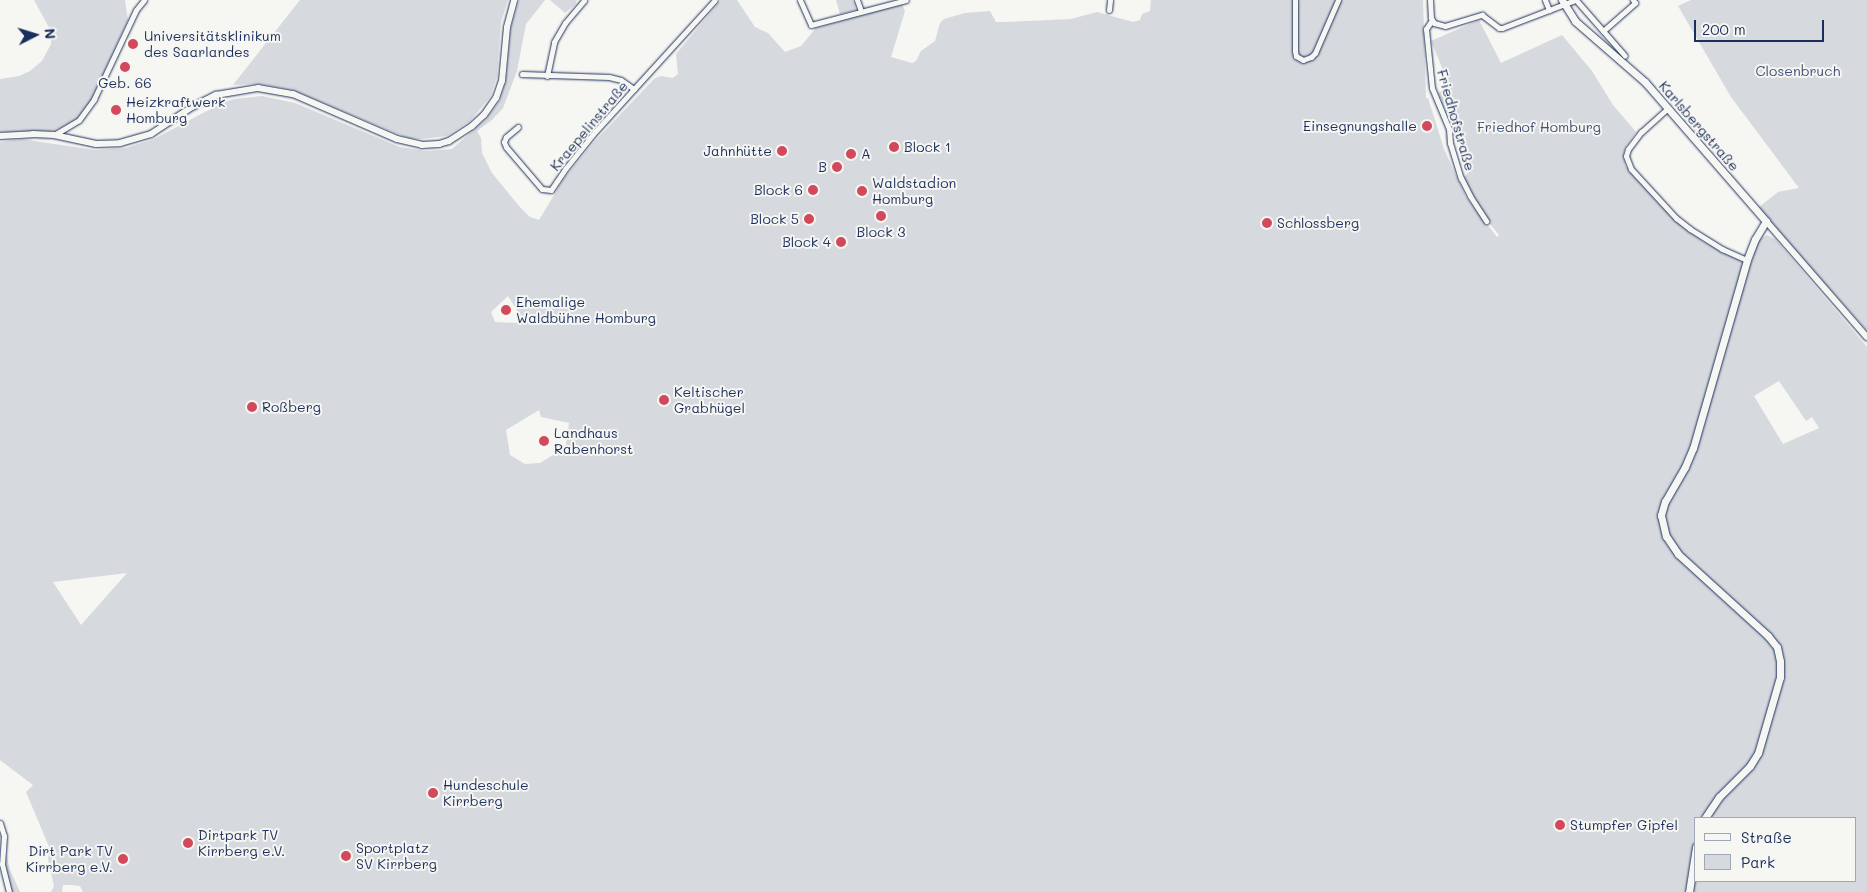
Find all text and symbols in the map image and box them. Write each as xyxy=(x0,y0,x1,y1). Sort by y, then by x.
north arrow xyxy=(10,10,60,60)
scale bar xyxy=(1697,10,1827,42)
text: 200 m xyxy=(1702,19,1746,39)
text: N xyxy=(41,28,60,40)
place label: Universitätsklinikum des Saarlandes xyxy=(144,28,281,60)
marker: Universitätsklinikum des Saarlandes xyxy=(126,37,140,51)
marker: Geb. 66 xyxy=(119,61,131,73)
park label: Closenbruch xyxy=(1756,63,1840,79)
street label: Friedhofstraße xyxy=(1434,67,1478,173)
place label: Geb. 66 xyxy=(98,75,152,91)
street label: Kraepelinstraße xyxy=(547,78,631,174)
street label: Karlsbergstraße xyxy=(1655,78,1743,174)
place label: Heizkraftwerk Homburg xyxy=(126,94,225,126)
marker: Heizkraftwerk Homburg xyxy=(110,104,122,116)
place label: Einsegnungshalle xyxy=(1303,118,1417,134)
park label: Friedhof Homburg xyxy=(1477,119,1601,135)
marker: Einsegnungshalle xyxy=(1421,120,1433,132)
place label: Block 1 xyxy=(904,139,951,155)
marker: Block 1 xyxy=(888,141,900,153)
place label: Jahnhütte xyxy=(703,143,772,159)
marker: Jahnhütte xyxy=(776,145,788,157)
place label: A xyxy=(861,146,871,162)
marker: A xyxy=(845,148,857,160)
place label: B xyxy=(818,159,827,175)
marker: B xyxy=(831,161,843,173)
place label: Waldstadion Homburg xyxy=(872,175,956,208)
place label: Block 6 xyxy=(754,182,803,198)
marker: Block 6 xyxy=(807,184,819,196)
marker: Waldstadion Homburg xyxy=(856,185,868,197)
marker: Block 3 xyxy=(875,210,887,222)
place label: Block 5 xyxy=(750,211,799,227)
marker: Block 5 xyxy=(803,213,815,225)
place label: Schlossberg xyxy=(1277,215,1359,231)
marker: Schlossberg xyxy=(1261,217,1273,229)
place label: Block 3 xyxy=(857,224,905,240)
place label: Block 4 xyxy=(782,234,831,250)
marker: Block 4 xyxy=(835,236,847,248)
place label: Ehemalige Waldbühne Homburg xyxy=(516,294,656,326)
marker: Ehemalige Waldbühne Homburg xyxy=(500,304,512,316)
place label: Keltischer Grabhügel xyxy=(674,384,745,417)
marker: Keltischer Grabhügel xyxy=(658,394,670,406)
place label: Roßberg xyxy=(262,399,321,415)
marker: Roßberg xyxy=(246,401,258,413)
place label: Landhaus Rabenhorst xyxy=(554,425,633,458)
marker: Landhaus Rabenhorst xyxy=(538,435,550,447)
place label: Hundeschule Kirrberg xyxy=(443,777,529,810)
marker: Hundeschule Kirrberg xyxy=(427,787,439,799)
place label: Stumpfer Gipfel xyxy=(1570,817,1678,833)
legend xyxy=(1694,817,1857,882)
marker: Stumpfer Gipfel xyxy=(1554,819,1566,831)
place label: Dirtpark TV Kirrberg e.V. xyxy=(198,827,285,860)
text: Straße xyxy=(1741,827,1792,847)
marker: Dirtpark TV Kirrberg e.V. xyxy=(182,837,194,849)
place label: Sportplatz SV Kirrberg xyxy=(356,840,437,872)
place label: Dirt Park TV Kirrberg e.V. xyxy=(26,843,113,876)
marker: Sportplatz SV Kirrberg xyxy=(340,850,352,862)
text: Park xyxy=(1741,852,1775,872)
marker: Dirt Park TV Kirrberg e.V. xyxy=(117,853,129,865)

